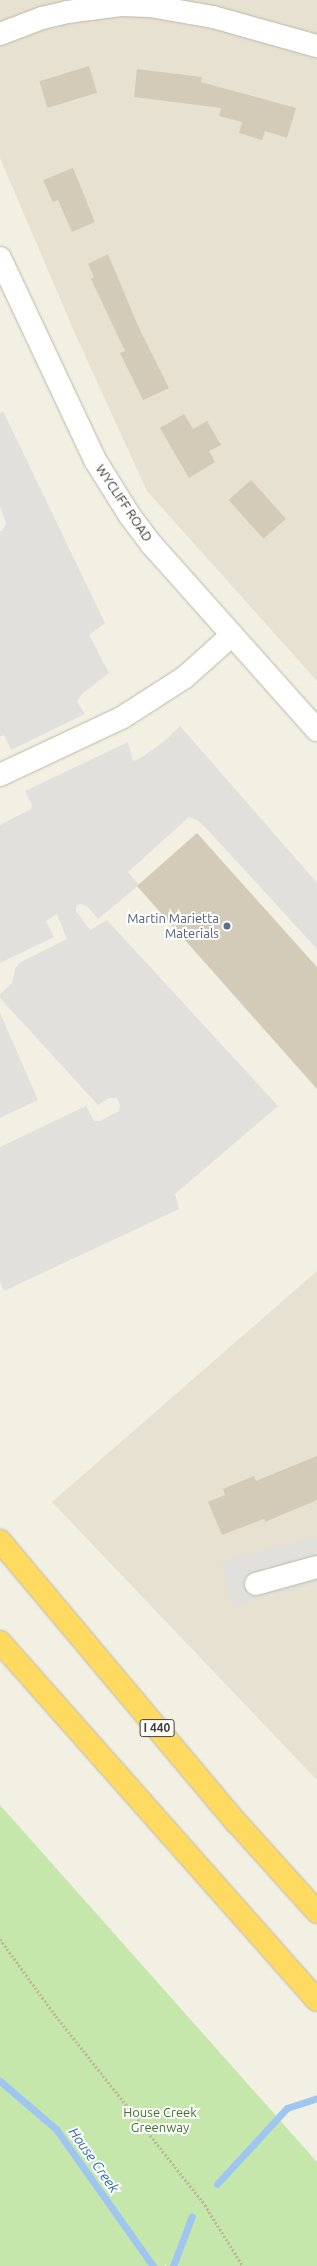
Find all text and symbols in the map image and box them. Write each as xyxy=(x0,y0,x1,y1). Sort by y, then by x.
street label: WYCLIFF ROAD xyxy=(92,461,156,545)
place label: Martin Marietta Materials xyxy=(127,911,219,942)
marker: Martin Marietta Materials xyxy=(222,921,232,931)
road number: I 440 xyxy=(139,1718,175,1738)
park label: House Creek Greenway xyxy=(123,2105,197,2136)
water label: House Creek xyxy=(65,2124,123,2196)

